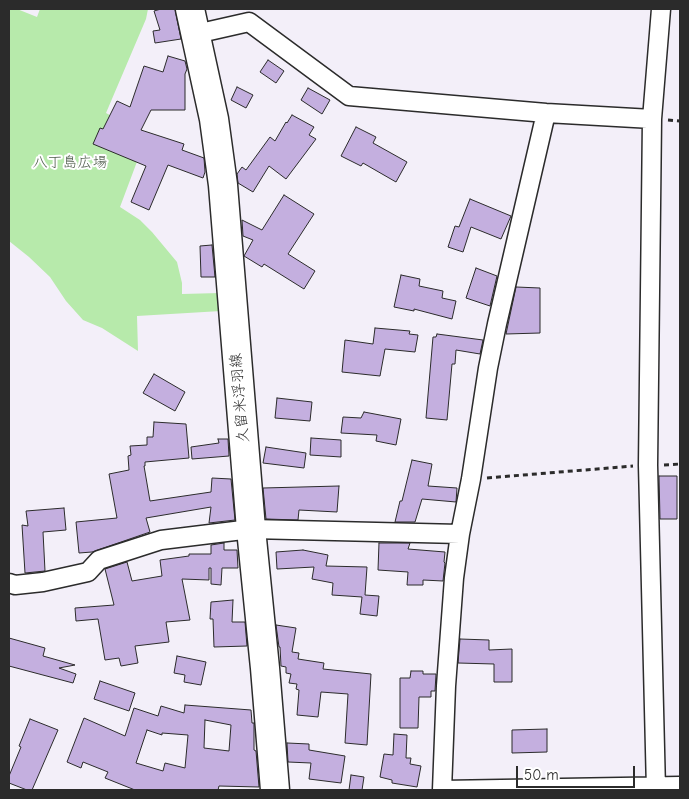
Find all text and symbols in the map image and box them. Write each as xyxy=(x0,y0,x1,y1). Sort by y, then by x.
park label: 八丁島広場 xyxy=(33,154,107,172)
street label: 久留米浮羽線 xyxy=(227,352,253,444)
scale bar xyxy=(519,756,638,788)
text: 50 m xyxy=(524,766,559,784)

